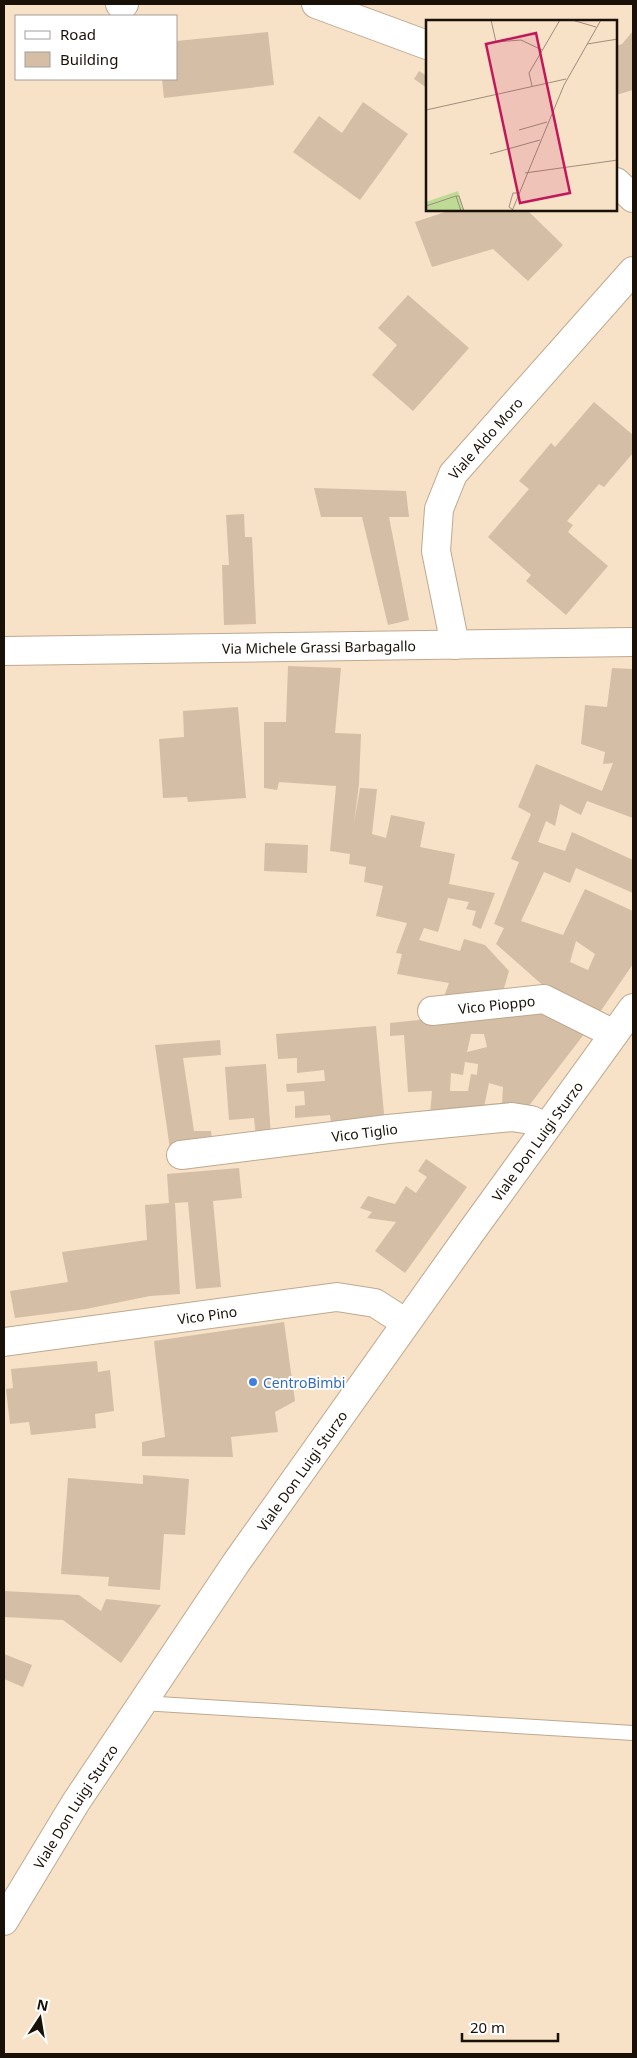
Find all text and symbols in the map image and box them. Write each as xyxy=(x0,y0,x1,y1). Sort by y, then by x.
legend xyxy=(15,15,178,80)
inset map xyxy=(426,20,617,211)
text: Road xyxy=(60,24,96,44)
text: Building xyxy=(60,49,118,69)
street label: Viale Aldo Moro xyxy=(444,393,527,483)
street label: Via Michele Grassi Barbagallo xyxy=(222,636,416,657)
street label: Vico Pioppo xyxy=(457,991,536,1018)
street label: Viale Don Luigi Sturzo xyxy=(487,1077,587,1205)
street label: Vico Tiglio xyxy=(330,1119,399,1146)
street label: Vico Pino xyxy=(176,1301,238,1328)
place label: CentroBimbi xyxy=(263,1373,345,1392)
marker: CentroBimbi xyxy=(247,1376,259,1388)
street label: Viale Don Luigi Sturzo xyxy=(252,1406,351,1535)
street label: Viale Don Luigi Sturzo xyxy=(29,1740,122,1872)
north arrow xyxy=(15,1993,65,2043)
text: N xyxy=(35,1994,50,2015)
scale bar xyxy=(462,2010,558,2042)
text: 20 m xyxy=(470,2017,505,2037)

